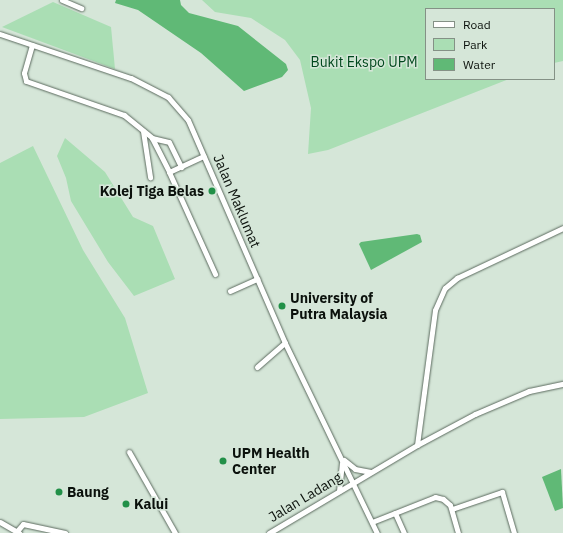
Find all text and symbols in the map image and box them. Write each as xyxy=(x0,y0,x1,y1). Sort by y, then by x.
legend xyxy=(425,8,555,80)
text: Road xyxy=(463,17,491,32)
text: Park xyxy=(463,37,487,52)
park label: Bukit Ekspo UPM xyxy=(310,54,418,70)
text: Water xyxy=(463,57,495,72)
street label: Jalan Maklumat xyxy=(210,152,264,250)
place label: Kolej Tiga Belas xyxy=(100,183,204,199)
marker: Kolej Tiga Belas xyxy=(207,186,217,196)
place label: University of Putra Malaysia xyxy=(290,290,388,322)
marker: University of Putra Malaysia xyxy=(277,301,287,311)
place label: UPM Health Center xyxy=(232,445,310,478)
marker: UPM Health Center xyxy=(217,455,229,467)
street label: Jalan Ladang xyxy=(265,469,345,525)
place label: Baung xyxy=(67,484,109,500)
marker: Baung xyxy=(54,487,64,497)
place label: Kalui xyxy=(134,496,168,512)
marker: Kalui xyxy=(121,499,131,509)

